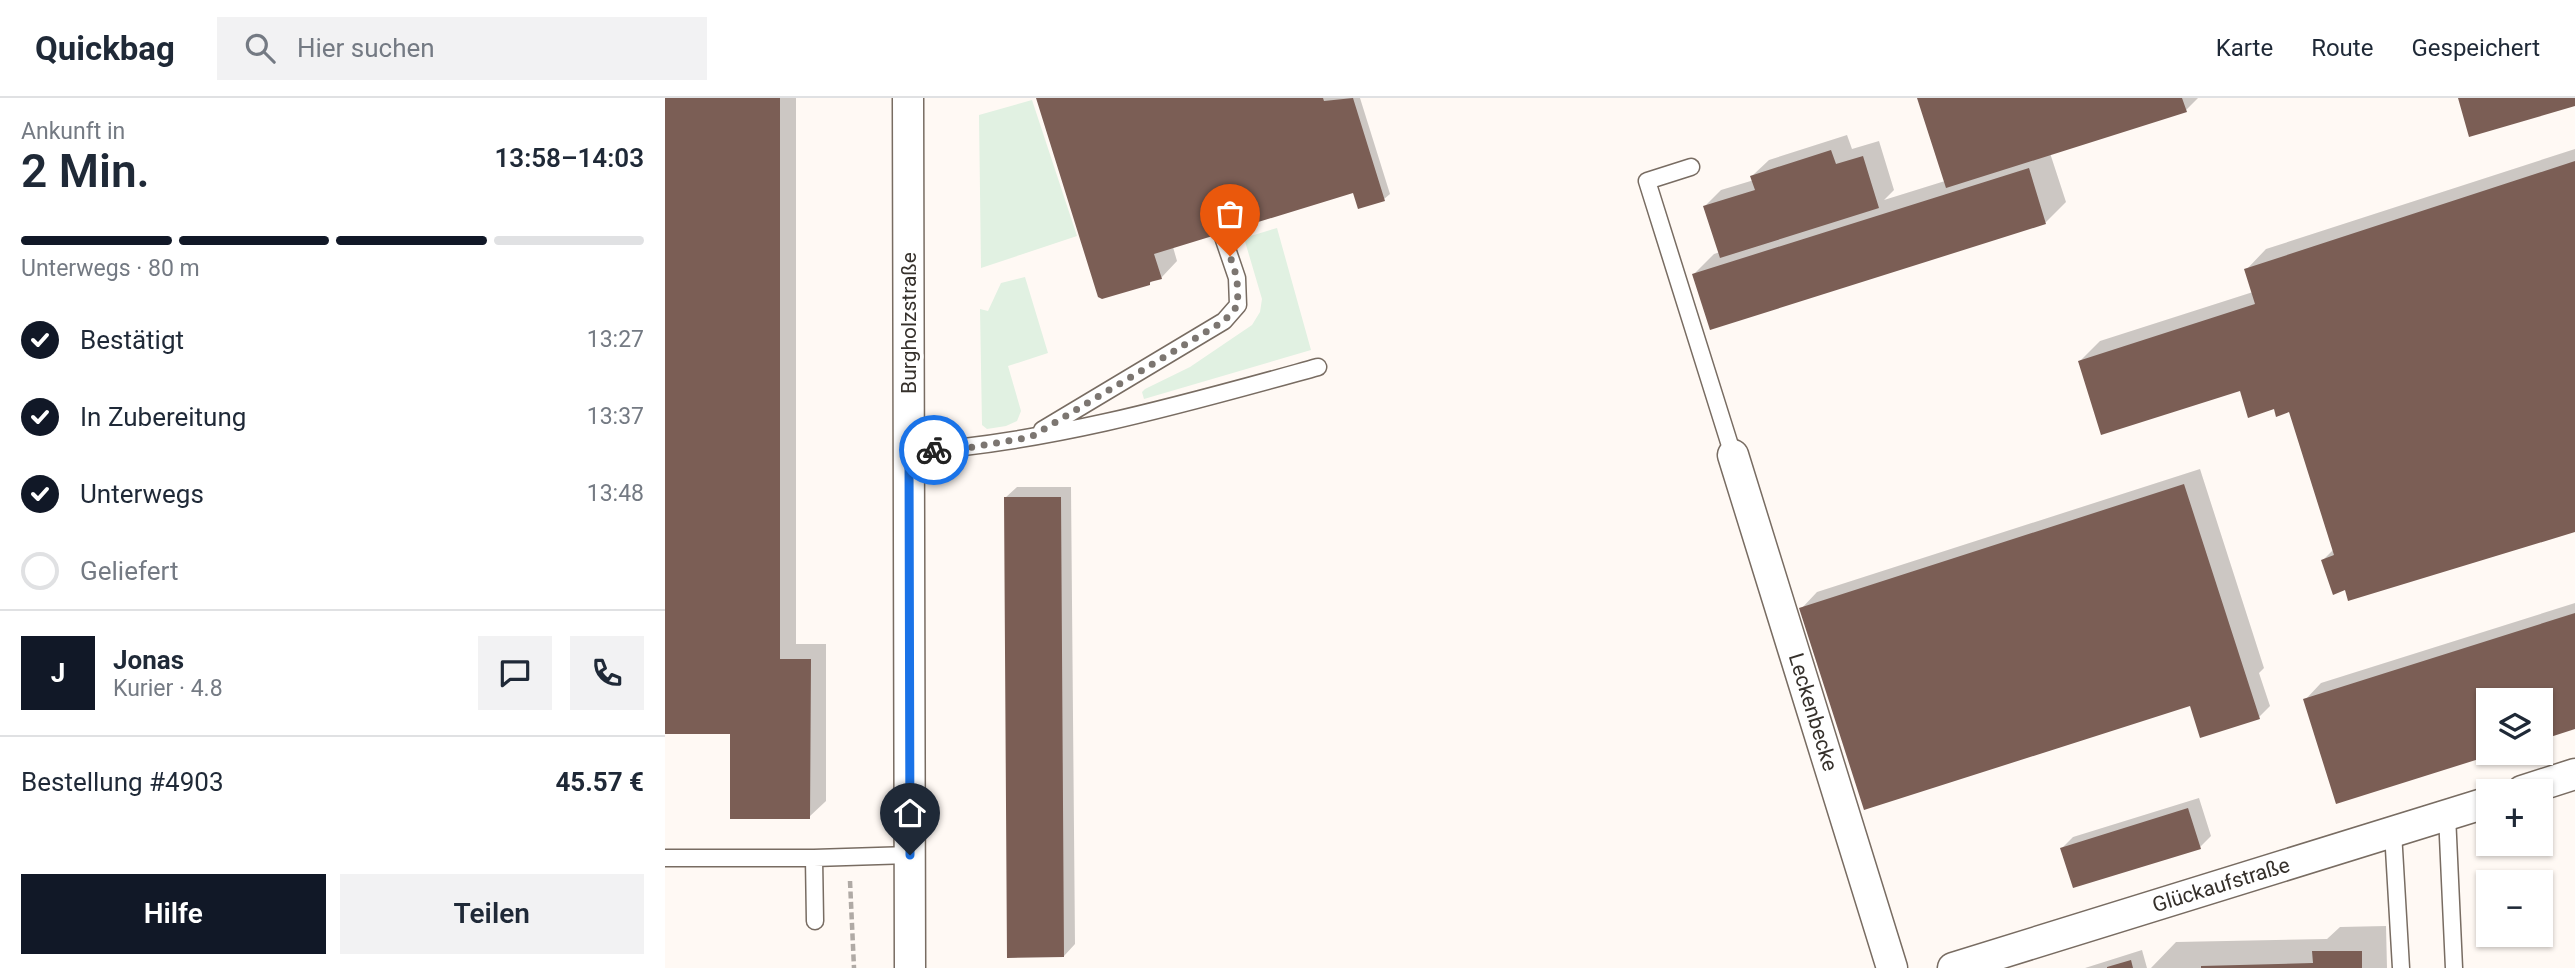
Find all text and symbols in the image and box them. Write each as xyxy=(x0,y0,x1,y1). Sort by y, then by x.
search box xyxy=(217,17,707,80)
text: Quickbag xyxy=(35,29,175,68)
icon: search xyxy=(241,29,279,67)
text: Hier suchen xyxy=(297,33,435,63)
text: Karte xyxy=(2216,34,2273,62)
text: Route xyxy=(2311,34,2373,62)
text: Gespeichert xyxy=(2411,34,2540,62)
text: Ankunft in xyxy=(21,118,125,145)
text: 13:58–14:03 xyxy=(494,143,644,173)
text: 2 Min. xyxy=(21,144,150,198)
pin xyxy=(1200,184,1260,256)
icon: bag xyxy=(1211,195,1249,233)
street label: Burgholzstraße xyxy=(897,252,921,394)
text: Unterwegs · 80 m xyxy=(21,255,200,282)
icon: check xyxy=(21,321,59,359)
text: Bestätigt xyxy=(80,325,184,355)
text: 13:27 xyxy=(587,326,644,353)
icon: check xyxy=(21,398,59,436)
text: In Zubereitung xyxy=(80,402,246,432)
text: 13:37 xyxy=(587,403,644,430)
courier xyxy=(899,415,969,485)
icon: bike xyxy=(915,431,953,469)
icon: check xyxy=(21,475,59,513)
text: Unterwegs xyxy=(80,479,204,509)
text: 13:48 xyxy=(587,480,644,507)
text: Geliefert xyxy=(80,556,178,586)
button: chat xyxy=(478,636,552,710)
button: phone xyxy=(570,636,644,710)
text: Jonas xyxy=(113,645,184,675)
street label: Leckenbecke xyxy=(1784,650,1842,774)
text: J xyxy=(51,658,65,688)
text: Kurier · 4.8 xyxy=(113,675,223,702)
map controls xyxy=(2476,688,2553,947)
button: layers xyxy=(2476,688,2553,765)
text: Bestellung #4903 xyxy=(21,767,224,797)
text: 45.57 € xyxy=(555,767,644,797)
button: + xyxy=(2476,779,2553,856)
pin xyxy=(880,783,940,855)
icon: home xyxy=(891,794,929,832)
street label: Glückaufstraße xyxy=(2149,853,2293,917)
button: − xyxy=(2476,870,2553,947)
button: Hilfe xyxy=(21,874,326,954)
button: Teilen xyxy=(340,874,644,954)

